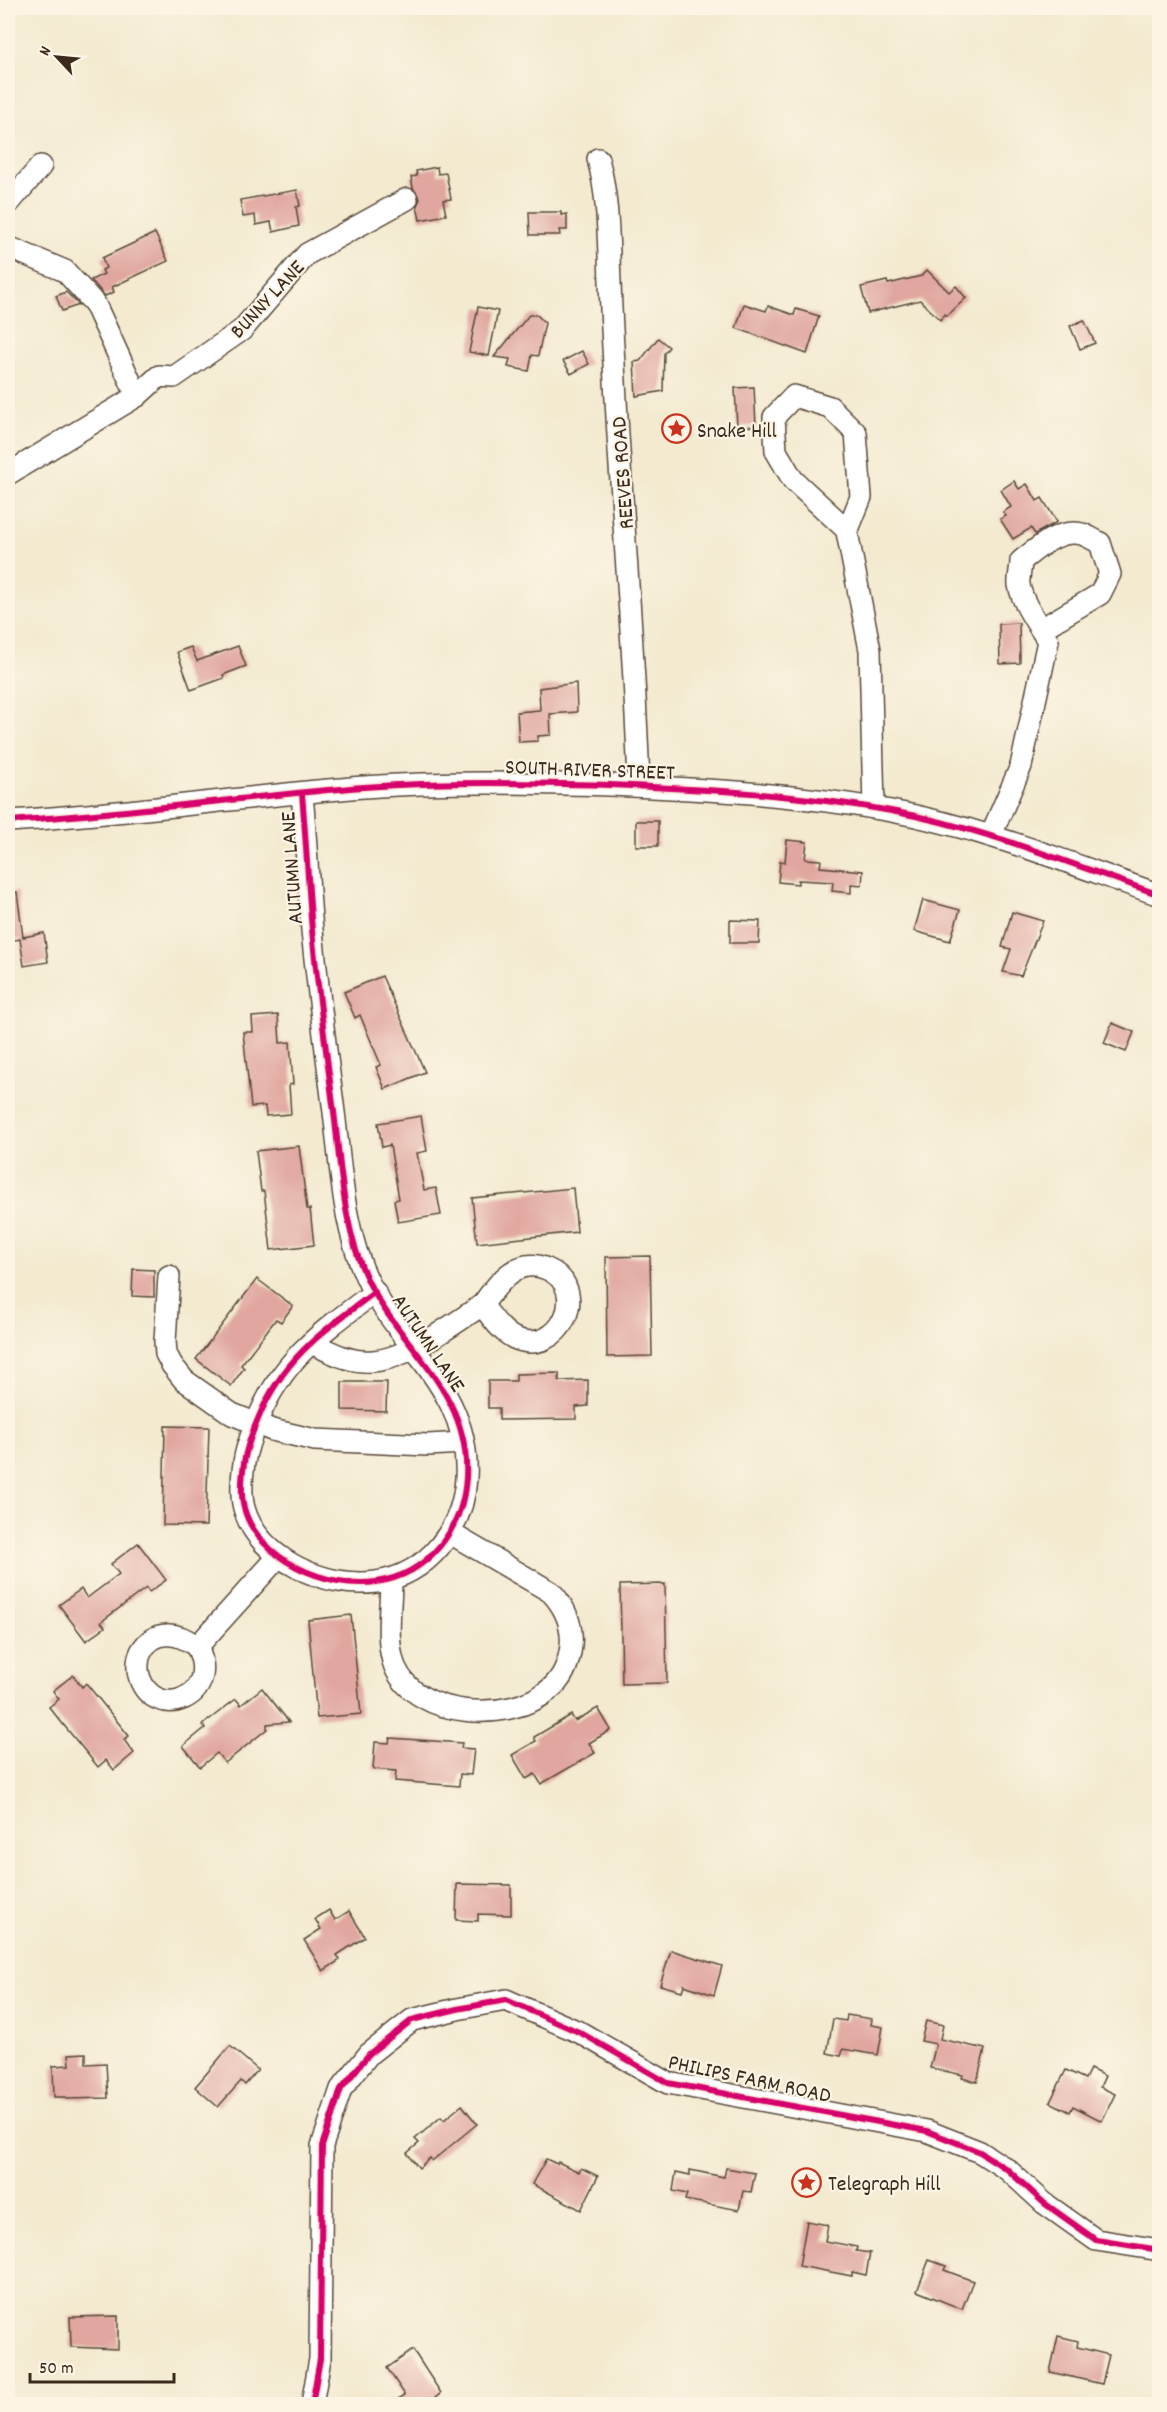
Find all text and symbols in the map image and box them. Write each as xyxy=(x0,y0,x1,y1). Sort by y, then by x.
north arrow xyxy=(27,27,87,87)
text: N xyxy=(34,43,58,60)
street label: BUNNY LANE xyxy=(224,254,313,347)
place icon: Snake Hill xyxy=(660,413,692,445)
street label: REEVES ROAD xyxy=(605,415,644,530)
place label: Snake Hill xyxy=(697,417,777,448)
street label: SOUTH RIVER STREET xyxy=(504,753,676,790)
street label: AUTUMN LANE xyxy=(274,810,313,925)
street label: AUTUMN LANE xyxy=(383,1289,471,1399)
street label: PHILIPS FARM ROAD xyxy=(665,2048,834,2113)
place icon: Telegraph Hill xyxy=(791,2166,823,2198)
place label: Telegraph Hill xyxy=(828,2170,941,2201)
scale bar xyxy=(30,2346,174,2384)
text: 50 m xyxy=(39,2357,74,2382)

